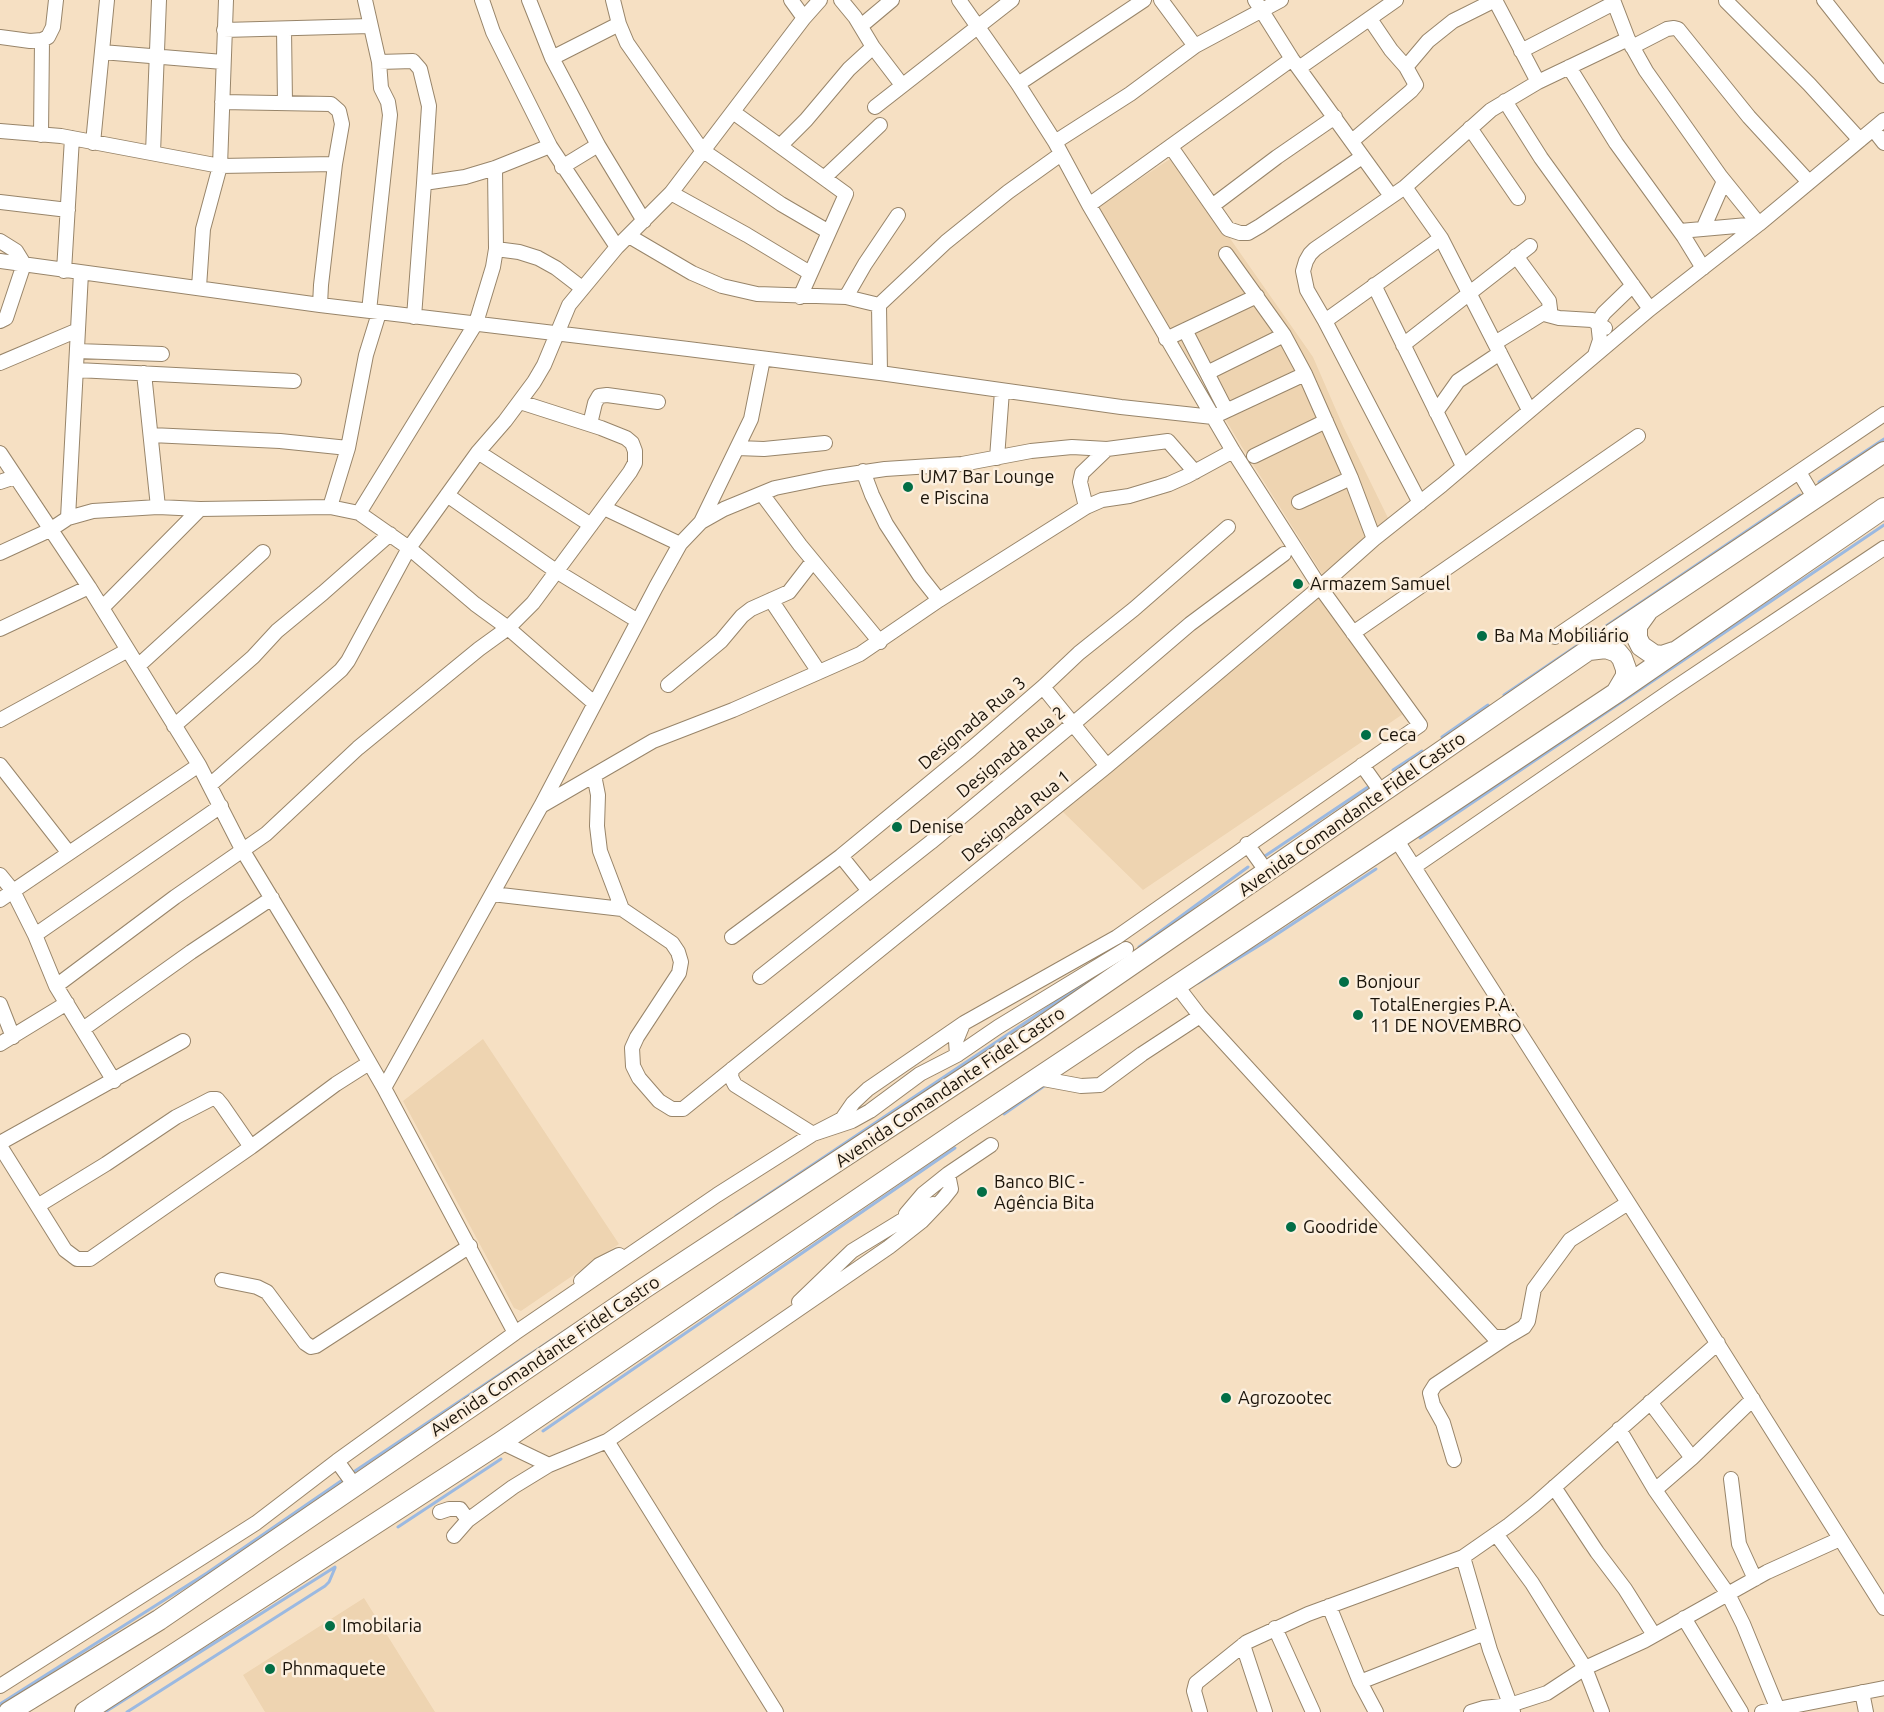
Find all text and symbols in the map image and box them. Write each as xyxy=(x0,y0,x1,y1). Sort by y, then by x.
place label: UM7 Bar Lounge e Piscina xyxy=(920,466,1054,508)
marker: UM7 Bar Lounge e Piscina xyxy=(901,480,915,494)
place label: Armazem Samuel xyxy=(1310,573,1450,595)
marker: Armazem Samuel xyxy=(1291,577,1305,591)
place label: Ba Ma Mobiliário xyxy=(1494,625,1629,647)
marker: Ba Ma Mobiliário xyxy=(1475,629,1489,643)
street label: Designada Rua 3 xyxy=(914,672,1030,774)
street label: Designada Rua 2 xyxy=(952,702,1070,802)
place label: Ceca xyxy=(1378,724,1417,746)
street label: Avenida Comandante Fidel Castro xyxy=(1234,727,1470,901)
marker: Ceca xyxy=(1359,728,1373,742)
street label: Designada Rua 1 xyxy=(957,766,1075,866)
place label: Denise xyxy=(909,816,964,838)
marker: Denise xyxy=(890,820,904,834)
place label: Bonjour xyxy=(1356,971,1420,993)
marker: Bonjour xyxy=(1337,975,1351,989)
place label: TotalEnergies P.A. 11 DE NOVEMBRO xyxy=(1370,994,1522,1036)
street label: Avenida Comandante Fidel Castro xyxy=(831,1002,1069,1172)
marker: TotalEnergies P.A. 11 DE NOVEMBRO xyxy=(1351,1008,1365,1022)
place label: Banco BIC - Agência Bita xyxy=(994,1171,1094,1214)
marker: Banco BIC - Agência Bita xyxy=(975,1185,989,1199)
place label: Goodride xyxy=(1303,1216,1378,1238)
marker: Goodride xyxy=(1284,1220,1298,1234)
street label: Avenida Comandante Fidel Castro xyxy=(426,1271,664,1441)
place label: Agrozootec xyxy=(1238,1387,1332,1409)
marker: Agrozootec xyxy=(1219,1391,1233,1405)
place label: Imobilaria xyxy=(342,1615,422,1637)
marker: Imobilaria xyxy=(323,1619,337,1633)
place label: Phnmaquete xyxy=(282,1658,386,1680)
marker: Phnmaquete xyxy=(263,1662,277,1676)

